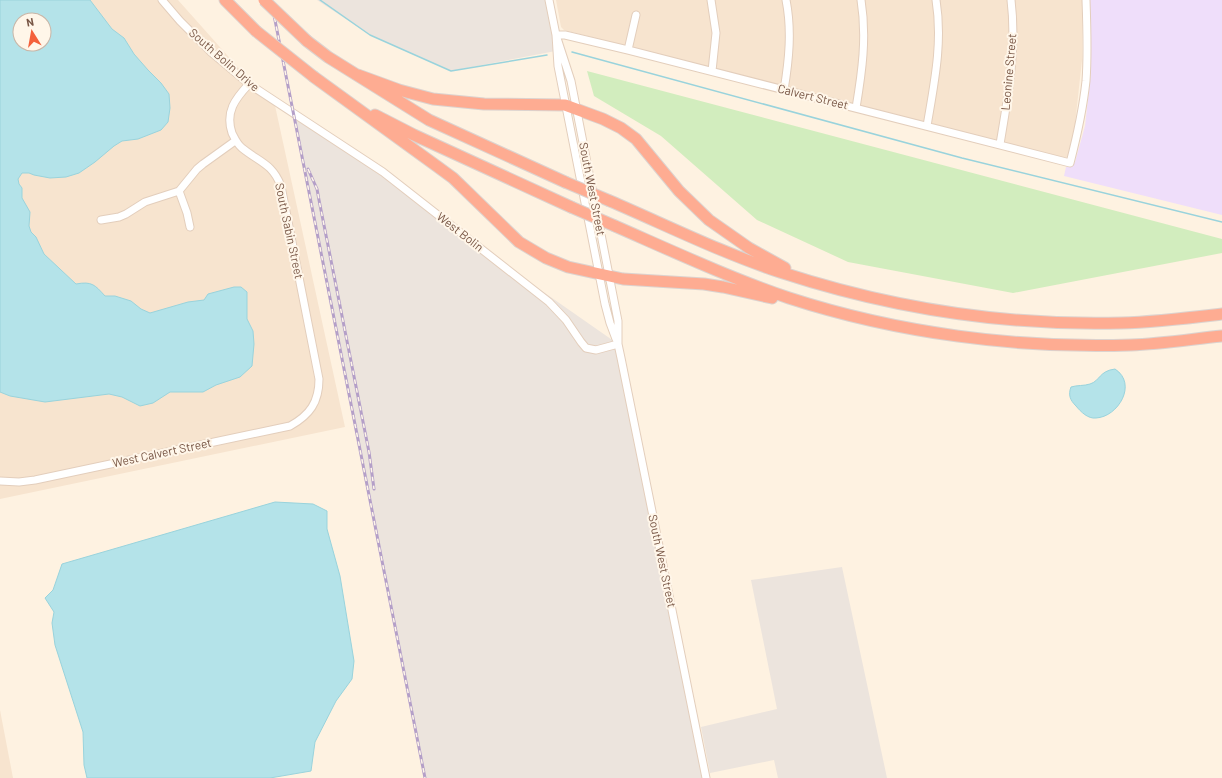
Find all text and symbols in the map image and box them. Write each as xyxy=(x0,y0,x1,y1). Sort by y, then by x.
north arrow xyxy=(12,12,52,52)
text: N xyxy=(25,15,35,29)
street label: South Bolin Drive xyxy=(187,25,263,94)
street label: Leonine Street xyxy=(998,33,1018,111)
street label: Calvert Street xyxy=(777,81,850,112)
street label: South West Street xyxy=(577,141,609,237)
street label: South Sabin Street xyxy=(273,182,307,280)
street label: West Bolin xyxy=(435,209,487,254)
street label: West Calvert Street xyxy=(111,435,213,469)
street label: South West Street xyxy=(646,513,680,609)

